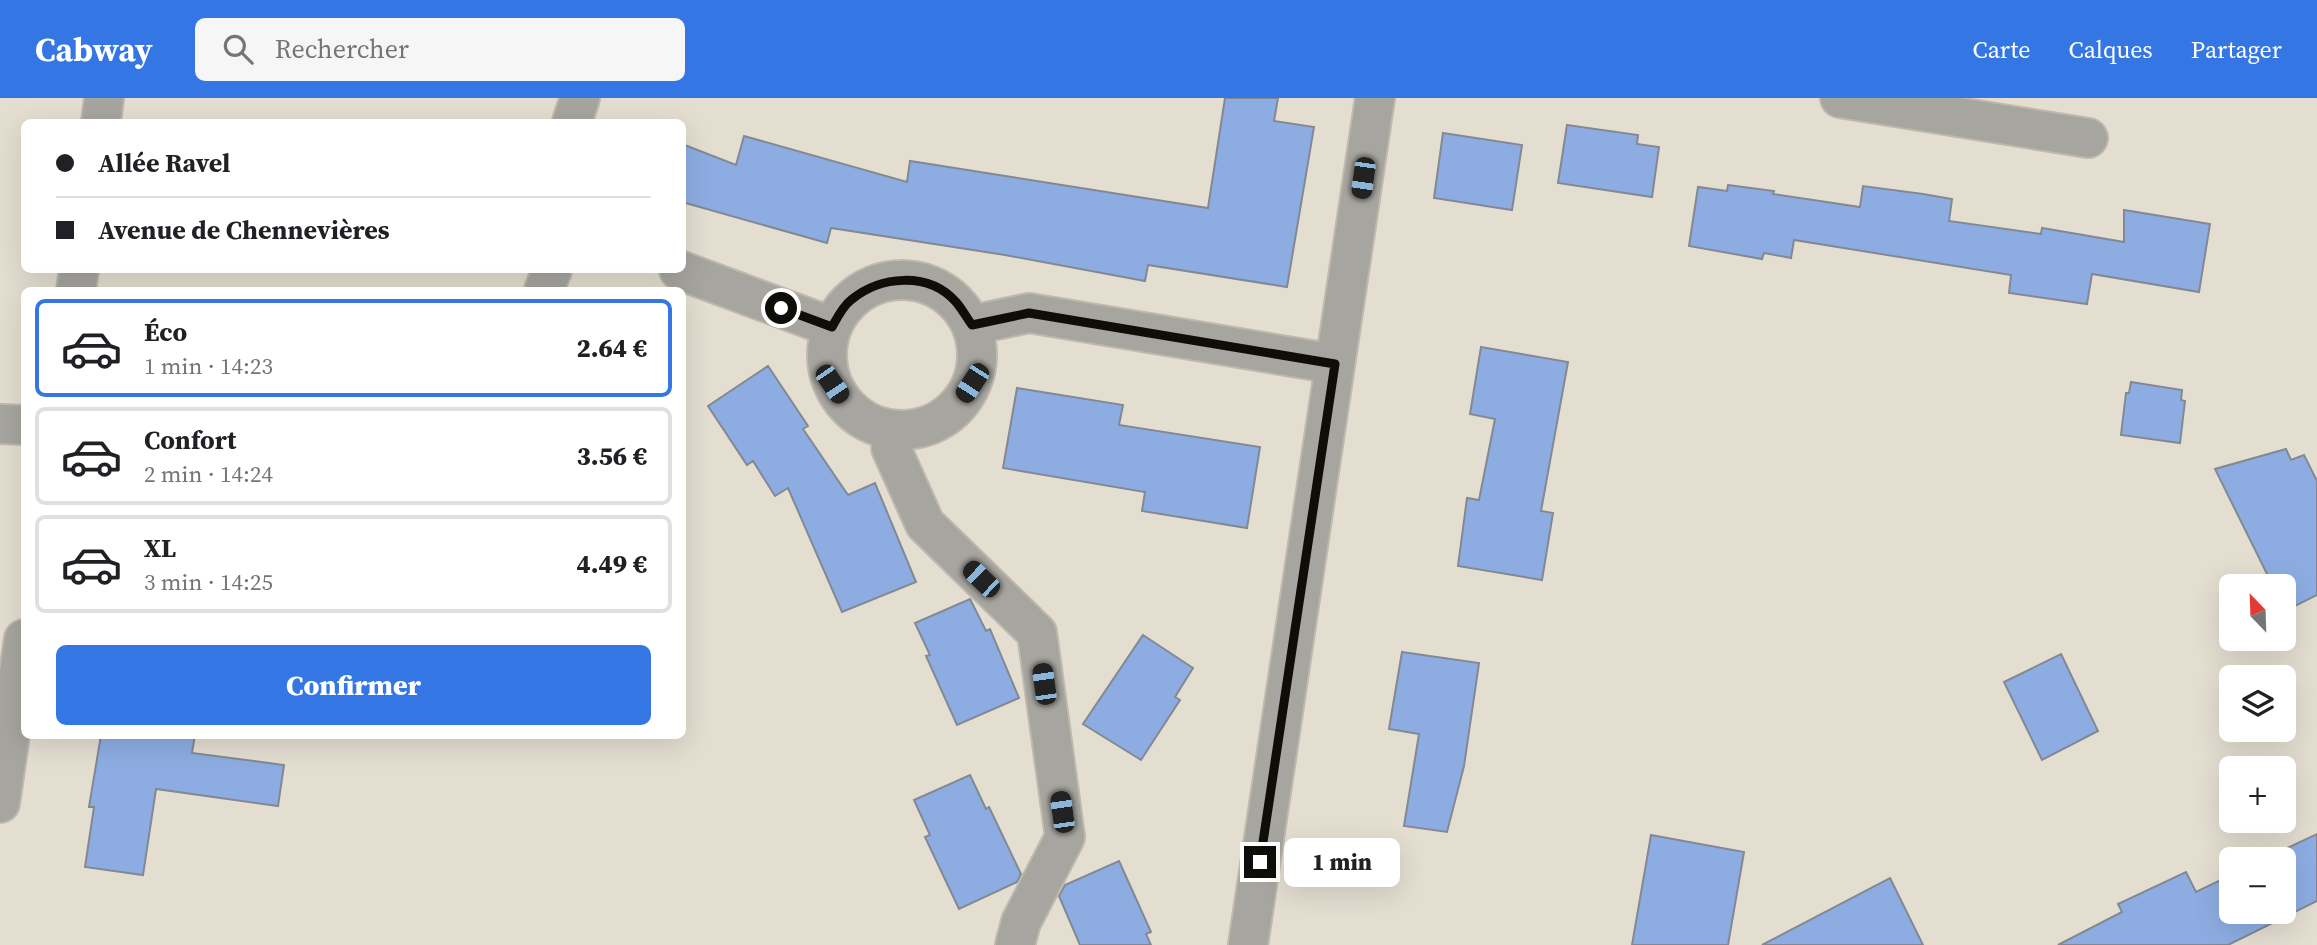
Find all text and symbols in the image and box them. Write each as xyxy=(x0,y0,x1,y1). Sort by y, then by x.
search box xyxy=(195,18,685,81)
text: Cabway xyxy=(35,27,153,72)
icon: search xyxy=(219,30,257,68)
text: Rechercher xyxy=(275,31,409,67)
text: Carte xyxy=(1973,33,2031,66)
text: Calques xyxy=(2069,33,2153,66)
text: Partager xyxy=(2191,33,2282,66)
text: Allée Ravel xyxy=(98,145,230,181)
car xyxy=(1350,156,1377,200)
text: Avenue de Chennevières xyxy=(98,212,390,248)
route start xyxy=(765,292,797,324)
text: Éco xyxy=(144,314,187,350)
icon: car xyxy=(60,317,123,380)
text: 2.64 € xyxy=(576,330,647,366)
text: 1 min · 14:23 xyxy=(144,350,273,382)
car xyxy=(952,360,993,406)
car xyxy=(812,361,853,407)
text: Confort xyxy=(144,422,236,458)
icon: car xyxy=(60,425,123,488)
text: 3.56 € xyxy=(576,438,647,474)
text: 2 min · 14:24 xyxy=(144,458,273,490)
text: XL xyxy=(144,530,176,566)
icon: car xyxy=(60,533,123,596)
text: 4.49 € xyxy=(576,546,647,582)
car xyxy=(959,557,1004,601)
text: 3 min · 14:25 xyxy=(144,566,273,598)
north arrow xyxy=(2219,574,2296,651)
map controls xyxy=(2219,574,2296,924)
button: Confirmer xyxy=(56,645,651,725)
car xyxy=(1031,662,1058,706)
button: layers xyxy=(2219,665,2296,742)
button: + xyxy=(2219,756,2296,833)
car xyxy=(1049,790,1076,834)
callout: 1 min xyxy=(1284,838,1400,886)
route end xyxy=(1244,846,1276,878)
text: 1 min xyxy=(1312,846,1372,878)
button: − xyxy=(2219,847,2296,924)

